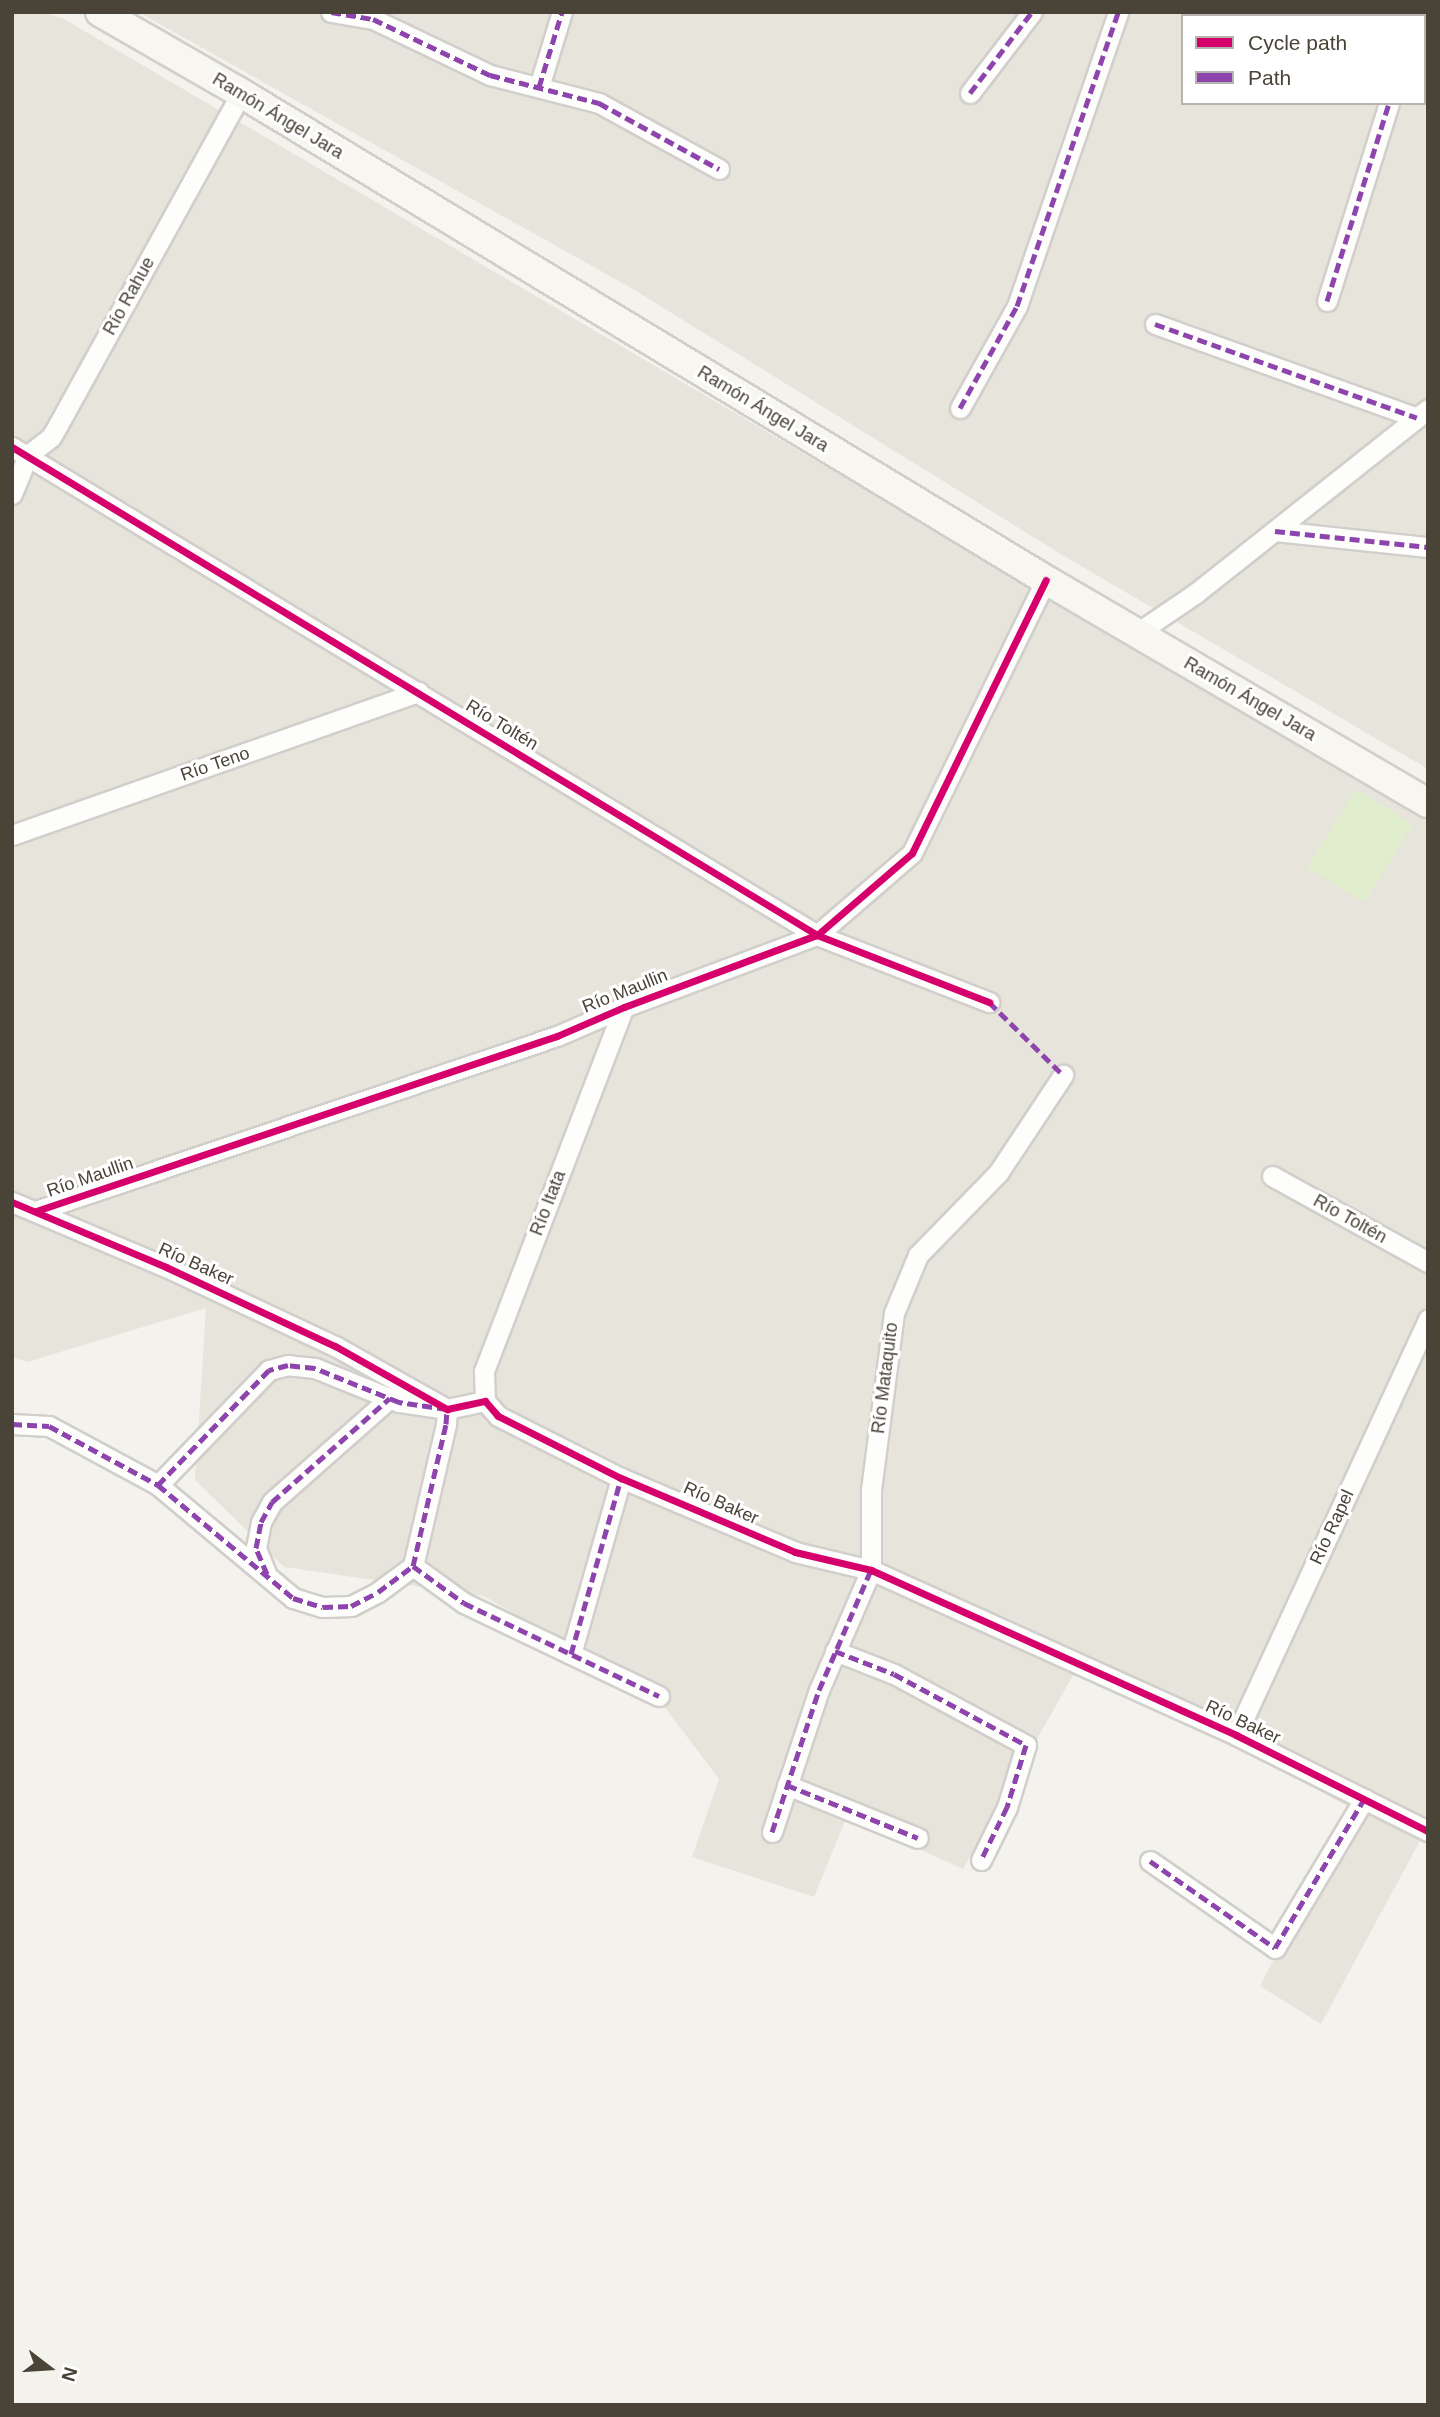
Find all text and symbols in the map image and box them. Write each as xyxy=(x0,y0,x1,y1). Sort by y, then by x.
legend xyxy=(1181,14,1426,105)
text: Cycle path xyxy=(1248,31,1347,54)
text: Path xyxy=(1248,66,1291,89)
street label: Ramón Ángel Jara xyxy=(209,68,347,164)
street label: Río Rahue xyxy=(99,253,159,339)
street label: Ramón Ángel Jara xyxy=(694,361,832,457)
street label: Ramón Ángel Jara xyxy=(1180,652,1320,746)
street label: Río Toltén xyxy=(462,695,542,755)
street label: Río Teno xyxy=(177,742,253,786)
street label: Río Maullin xyxy=(579,964,671,1018)
street label: Río Maullin xyxy=(44,1152,136,1202)
street label: Río Itata xyxy=(526,1167,570,1239)
street label: Río Toltén xyxy=(1309,1190,1391,1248)
street label: Río Baker xyxy=(155,1238,237,1290)
street label: Río Mataquito xyxy=(867,1321,903,1435)
street label: Río Baker xyxy=(680,1477,762,1529)
street label: Río Rapel xyxy=(1305,1486,1359,1568)
street label: Río Baker xyxy=(1202,1695,1284,1749)
north arrow xyxy=(14,2333,84,2403)
text: N xyxy=(58,2365,82,2384)

